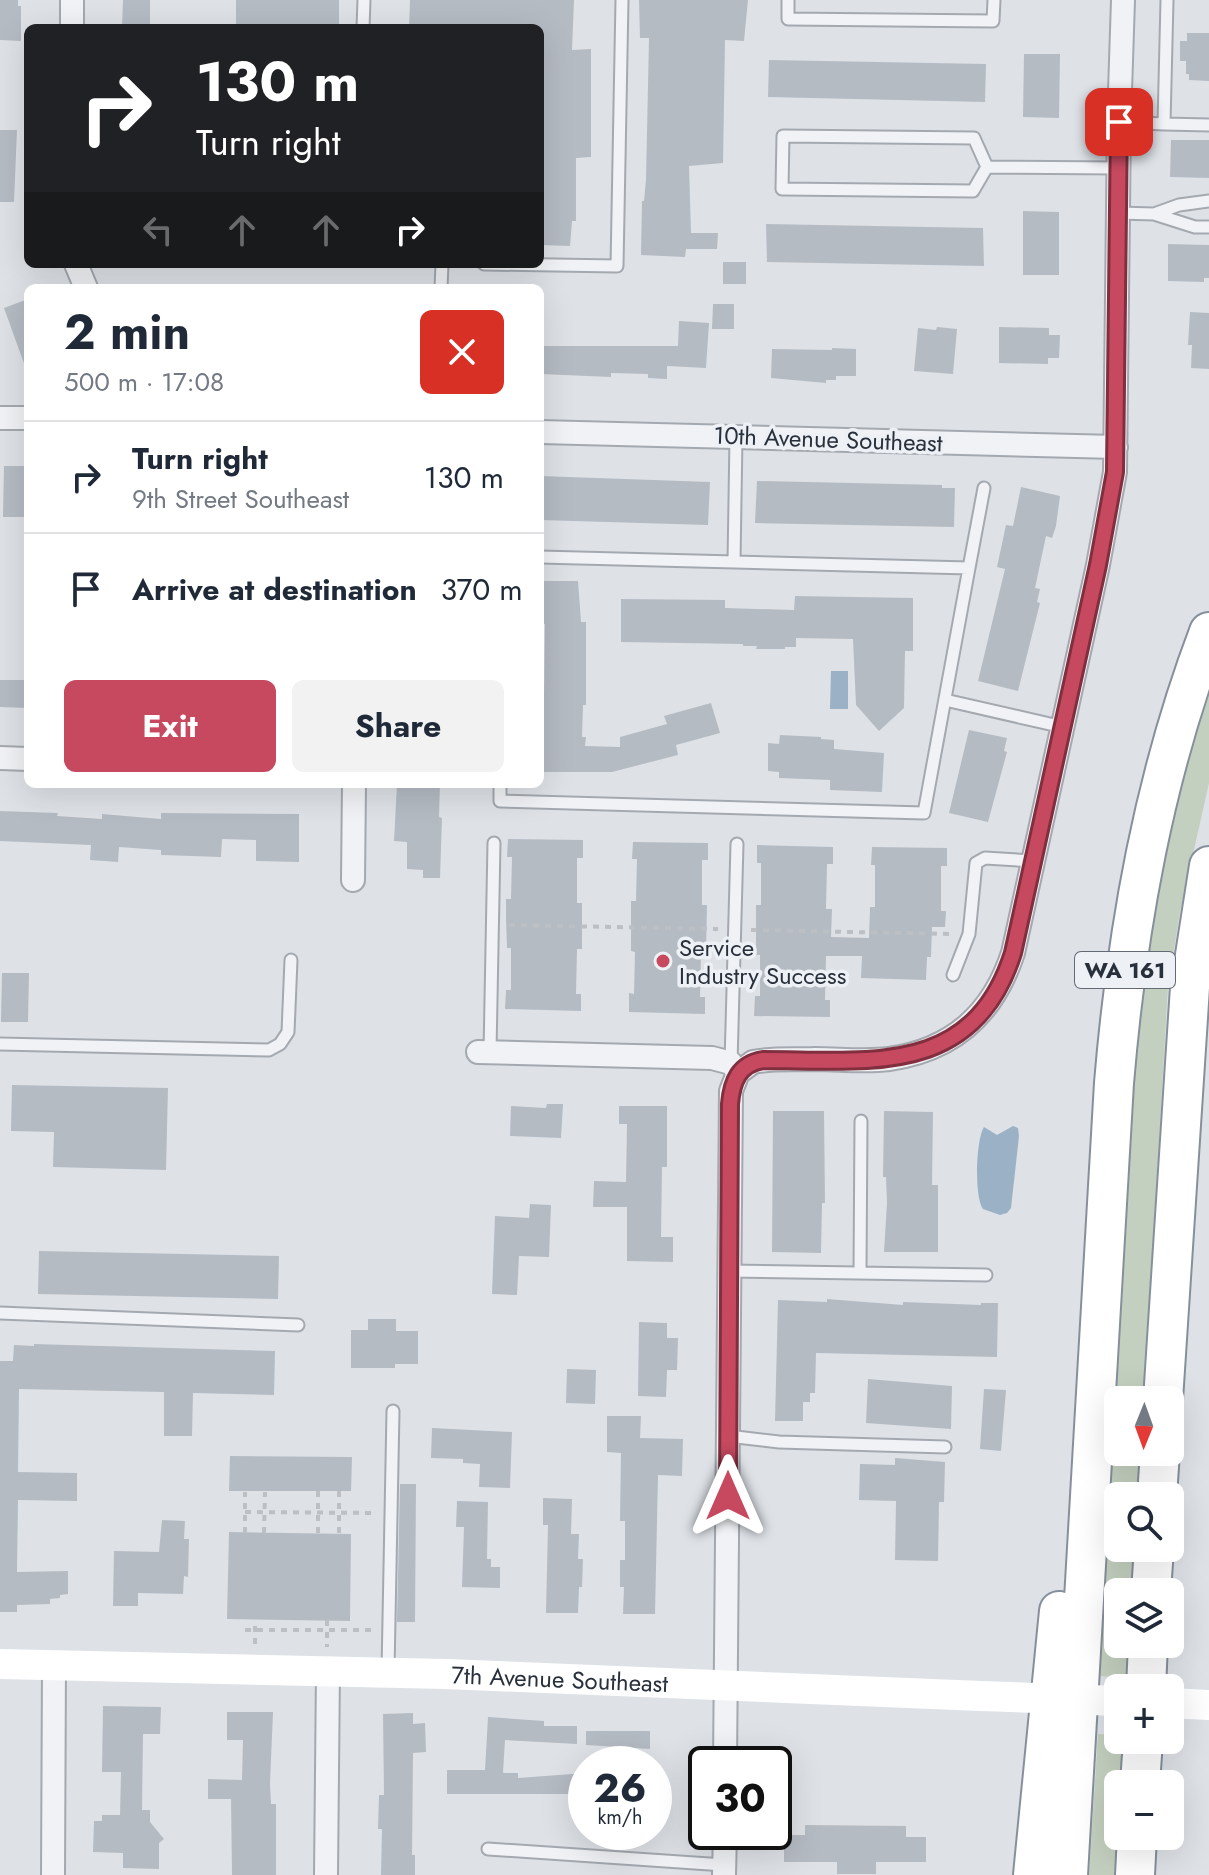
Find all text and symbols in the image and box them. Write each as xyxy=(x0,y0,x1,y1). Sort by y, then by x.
text: 130 m xyxy=(196,41,359,122)
icon: right xyxy=(64,56,168,160)
pin xyxy=(1085,88,1153,156)
icon: arrive xyxy=(1097,100,1141,144)
text: Turn right xyxy=(196,116,341,168)
icon: left xyxy=(136,208,180,252)
icon: ahead xyxy=(220,208,264,252)
icon: ahead xyxy=(304,208,348,252)
icon: right xyxy=(388,208,432,252)
text: 2 min xyxy=(64,298,190,367)
button: close xyxy=(420,310,504,394)
text: 500 m · 17:08 xyxy=(64,363,224,401)
street label: 10th Avenue Southeast xyxy=(713,418,943,460)
text: Turn right xyxy=(132,437,268,480)
icon: right xyxy=(64,455,108,499)
text: 130 m xyxy=(424,456,504,499)
text: 9th Street Southeast xyxy=(132,480,349,518)
icon: arrive xyxy=(64,567,108,611)
text: Arrive at destination xyxy=(132,568,417,611)
text: 370 m xyxy=(441,568,523,611)
button: Exit xyxy=(64,680,276,772)
button: Share xyxy=(292,680,504,772)
place label: Service Industry Success xyxy=(679,930,846,993)
marker: Service Industry Success xyxy=(654,952,672,970)
road number: WA 161 xyxy=(1075,952,1175,988)
north arrow xyxy=(1104,1386,1184,1466)
map controls xyxy=(1104,1386,1184,1850)
position arrow xyxy=(686,1454,770,1538)
button: search xyxy=(1104,1482,1184,1562)
button: layers xyxy=(1104,1578,1184,1658)
street label: 7th Avenue Southeast xyxy=(451,1657,669,1701)
button: + xyxy=(1104,1674,1184,1754)
speed limit sign: 30 xyxy=(688,1746,792,1850)
text: 26 xyxy=(594,1759,647,1817)
button: − xyxy=(1104,1770,1184,1850)
text: km/h xyxy=(597,1803,643,1832)

